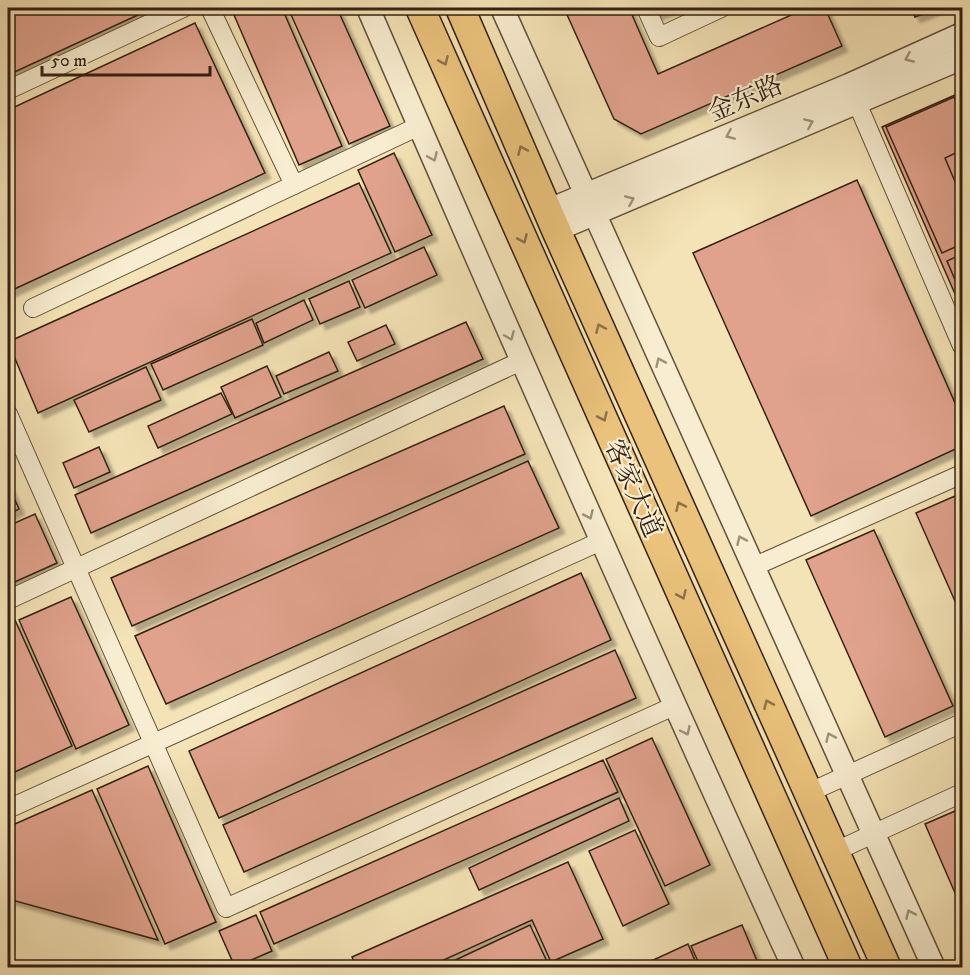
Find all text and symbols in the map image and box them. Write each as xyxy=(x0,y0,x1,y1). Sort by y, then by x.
scale bar xyxy=(42,39,210,77)
text: 50 m xyxy=(51,50,87,72)
one-way arrow xyxy=(904,51,915,63)
one-way arrow xyxy=(437,55,449,66)
street label: 金东路 xyxy=(703,69,788,130)
one-way arrow xyxy=(803,118,814,130)
one-way arrow xyxy=(725,128,736,140)
one-way arrow xyxy=(517,145,529,156)
one-way arrow xyxy=(426,151,438,162)
one-way arrow xyxy=(624,195,635,207)
one-way arrow xyxy=(516,233,528,244)
one-way arrow xyxy=(596,324,608,335)
one-way arrow xyxy=(503,330,515,341)
one-way arrow xyxy=(656,358,668,369)
one-way arrow xyxy=(596,411,608,422)
street label: 客家大道 xyxy=(596,434,669,543)
one-way arrow xyxy=(675,502,687,513)
one-way arrow xyxy=(582,508,594,519)
one-way arrow xyxy=(736,535,748,546)
one-way arrow xyxy=(675,589,687,600)
one-way arrow xyxy=(763,699,775,710)
one-way arrow xyxy=(678,725,690,736)
one-way arrow xyxy=(825,732,837,743)
one-way arrow xyxy=(906,910,918,921)

